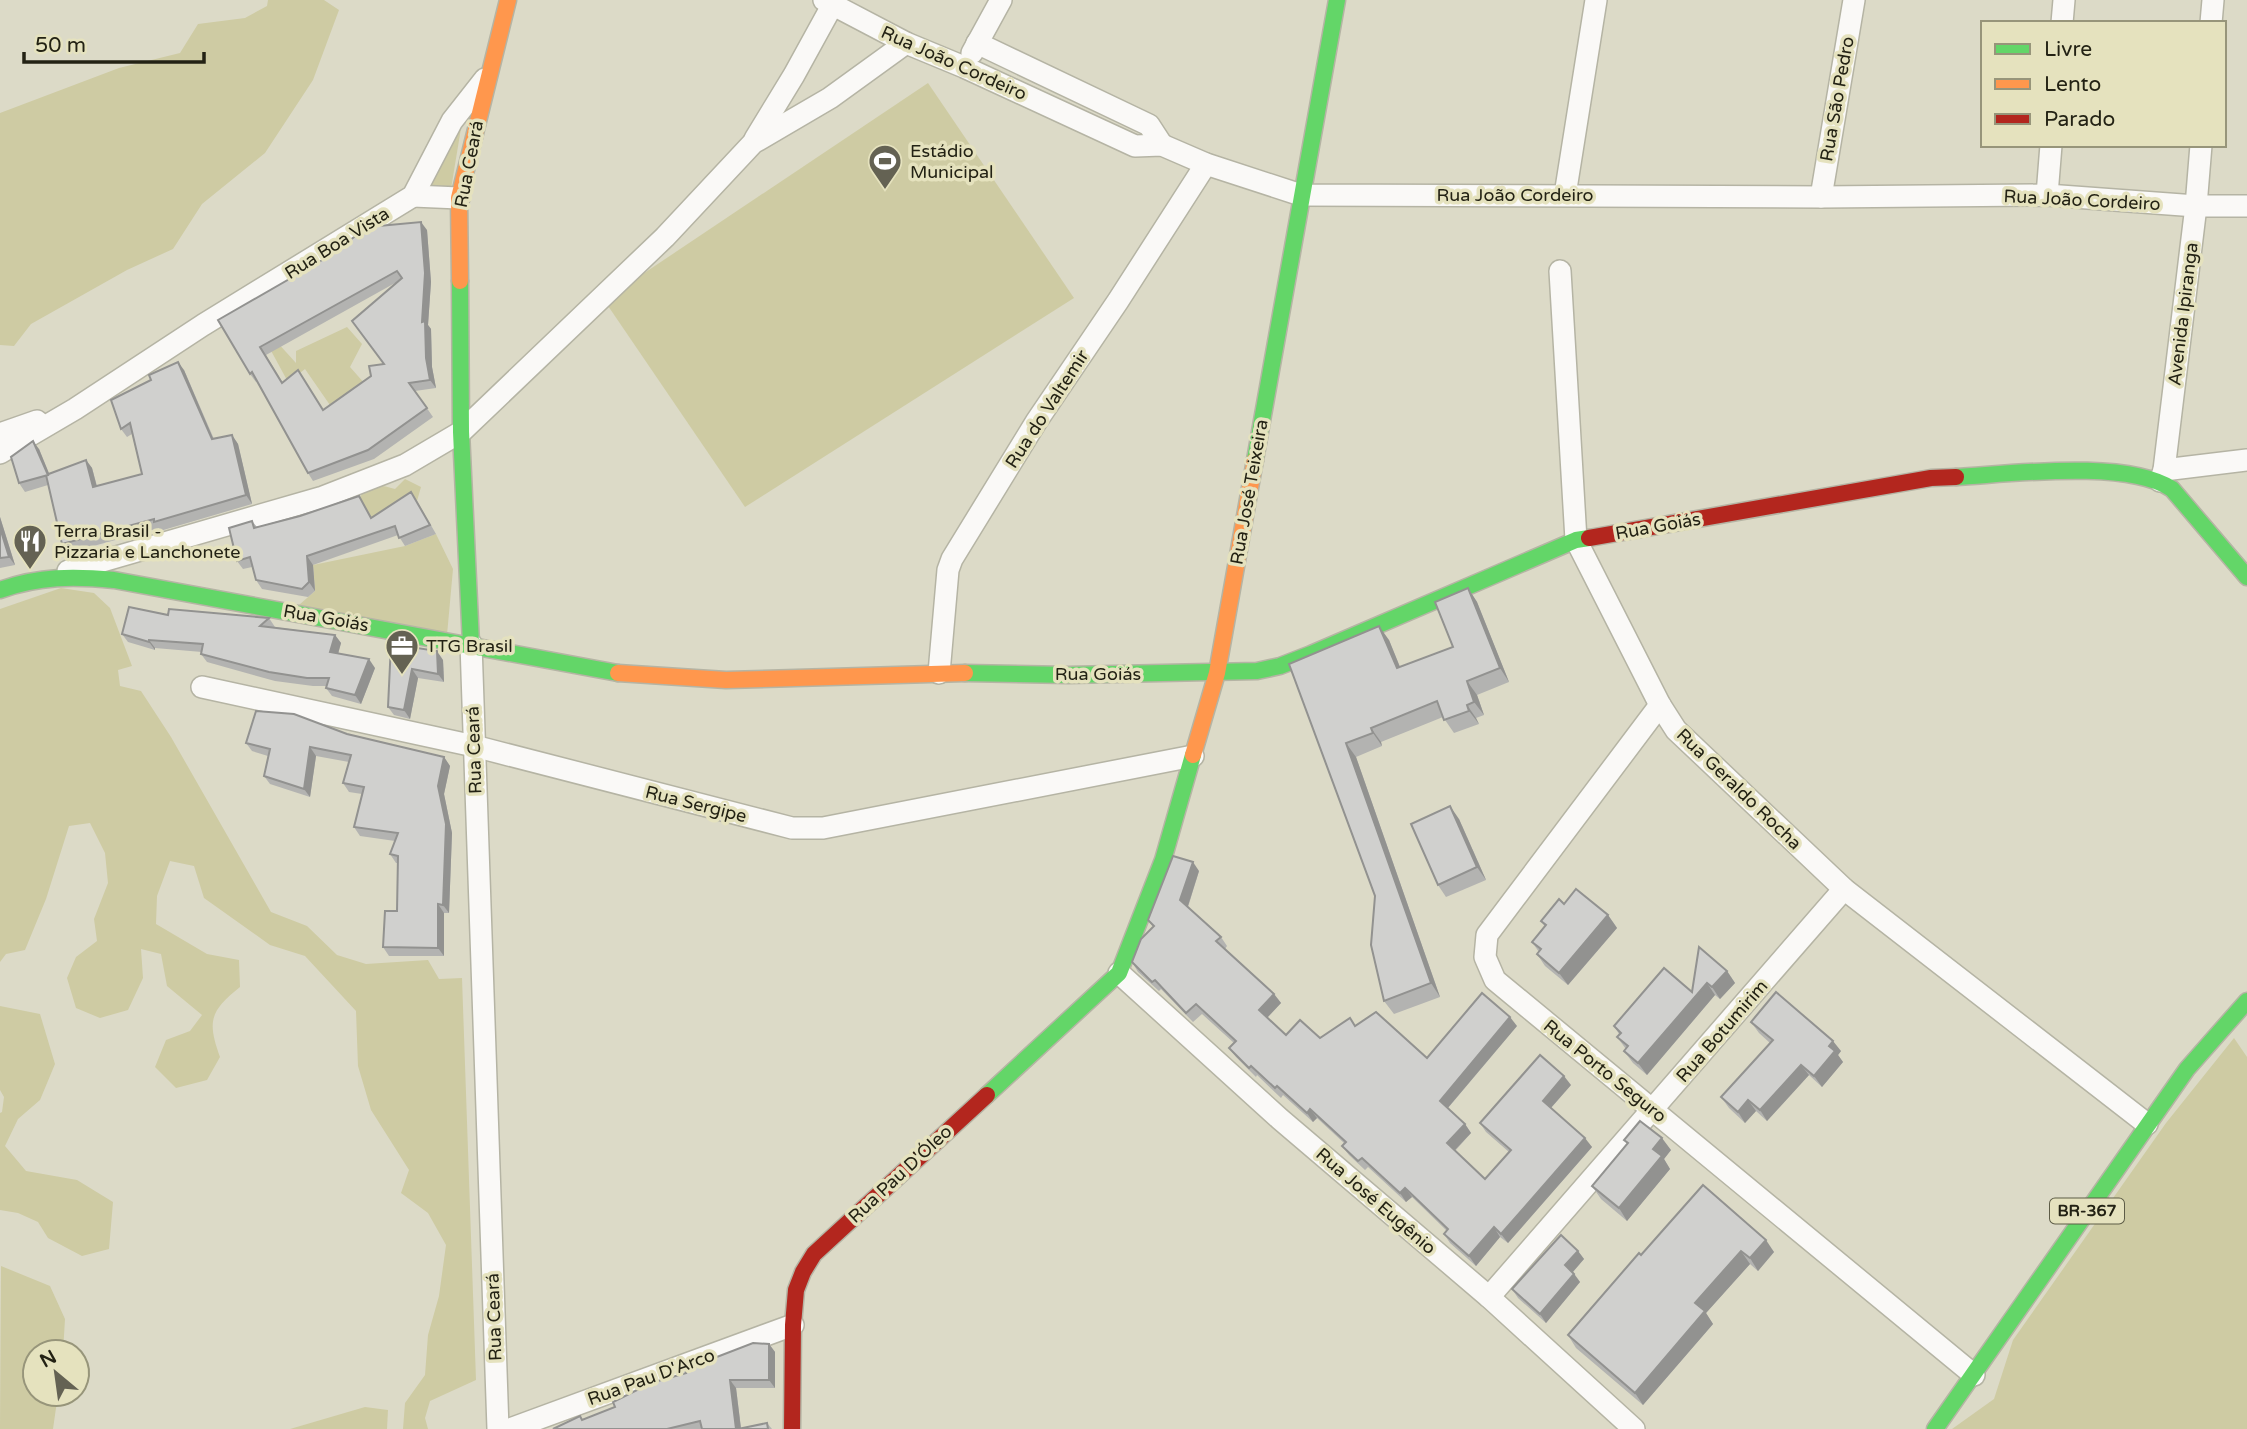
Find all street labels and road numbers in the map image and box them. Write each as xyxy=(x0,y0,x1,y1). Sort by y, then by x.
street label: Rua João Cordeiro xyxy=(878,21,1030,105)
street label: Rua São Pedro xyxy=(1815,35,1859,163)
street label: Rua Ceará xyxy=(450,119,488,209)
street label: Rua João Cordeiro xyxy=(1436,184,1594,206)
street label: Rua João Cordeiro xyxy=(2003,185,2161,215)
street label: Rua Boa Vista xyxy=(281,202,393,284)
street label: Avenida Ipiranga xyxy=(2163,241,2203,387)
street label: Rua do Valtemir xyxy=(1001,346,1093,472)
street label: Rua José Teixeira xyxy=(1225,418,1273,566)
street label: Rua Goiás xyxy=(1614,508,1702,544)
street label: Rua Goiás xyxy=(282,600,370,636)
street label: Rua Goiás xyxy=(1055,663,1141,685)
street label: Rua Ceará xyxy=(461,706,487,794)
street label: Rua Geraldo Rocha xyxy=(1672,724,1806,854)
street label: Rua Sergipe xyxy=(643,781,749,827)
street label: Rua Botumirim xyxy=(1672,975,1772,1087)
street label: Rua Porto Seguro xyxy=(1539,1015,1671,1127)
street label: Rua Pau D'Óleo xyxy=(844,1120,956,1228)
street label: Rua José Eugênio xyxy=(1312,1143,1440,1259)
road number: BR-367 xyxy=(2050,1198,2124,1224)
street label: Rua Ceará xyxy=(481,1273,507,1361)
street label: Rua Pau D'Arco xyxy=(584,1344,718,1410)

